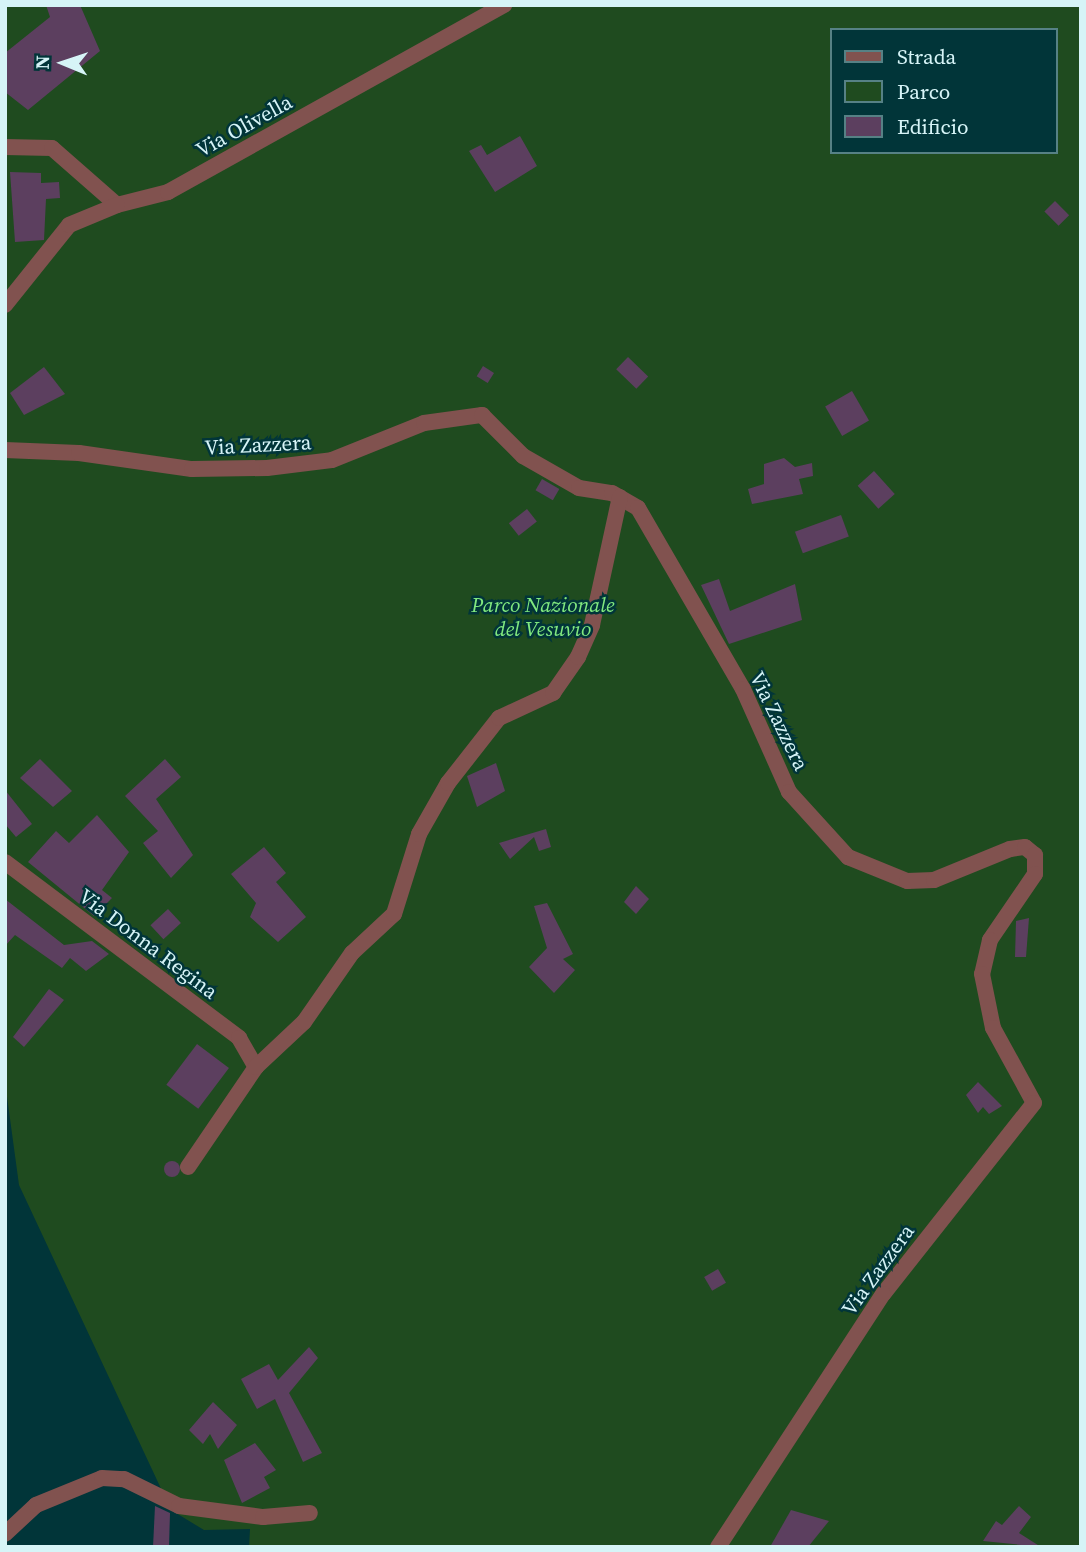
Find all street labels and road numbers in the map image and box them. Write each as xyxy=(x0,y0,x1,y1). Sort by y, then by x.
street label: Via Olivella xyxy=(191,89,297,163)
street label: Via Zazzera xyxy=(204,430,312,460)
street label: Via Zazzera xyxy=(744,667,814,775)
street label: Via Donna Regina xyxy=(74,884,222,1004)
street label: Via Zazzera xyxy=(836,1219,920,1321)

